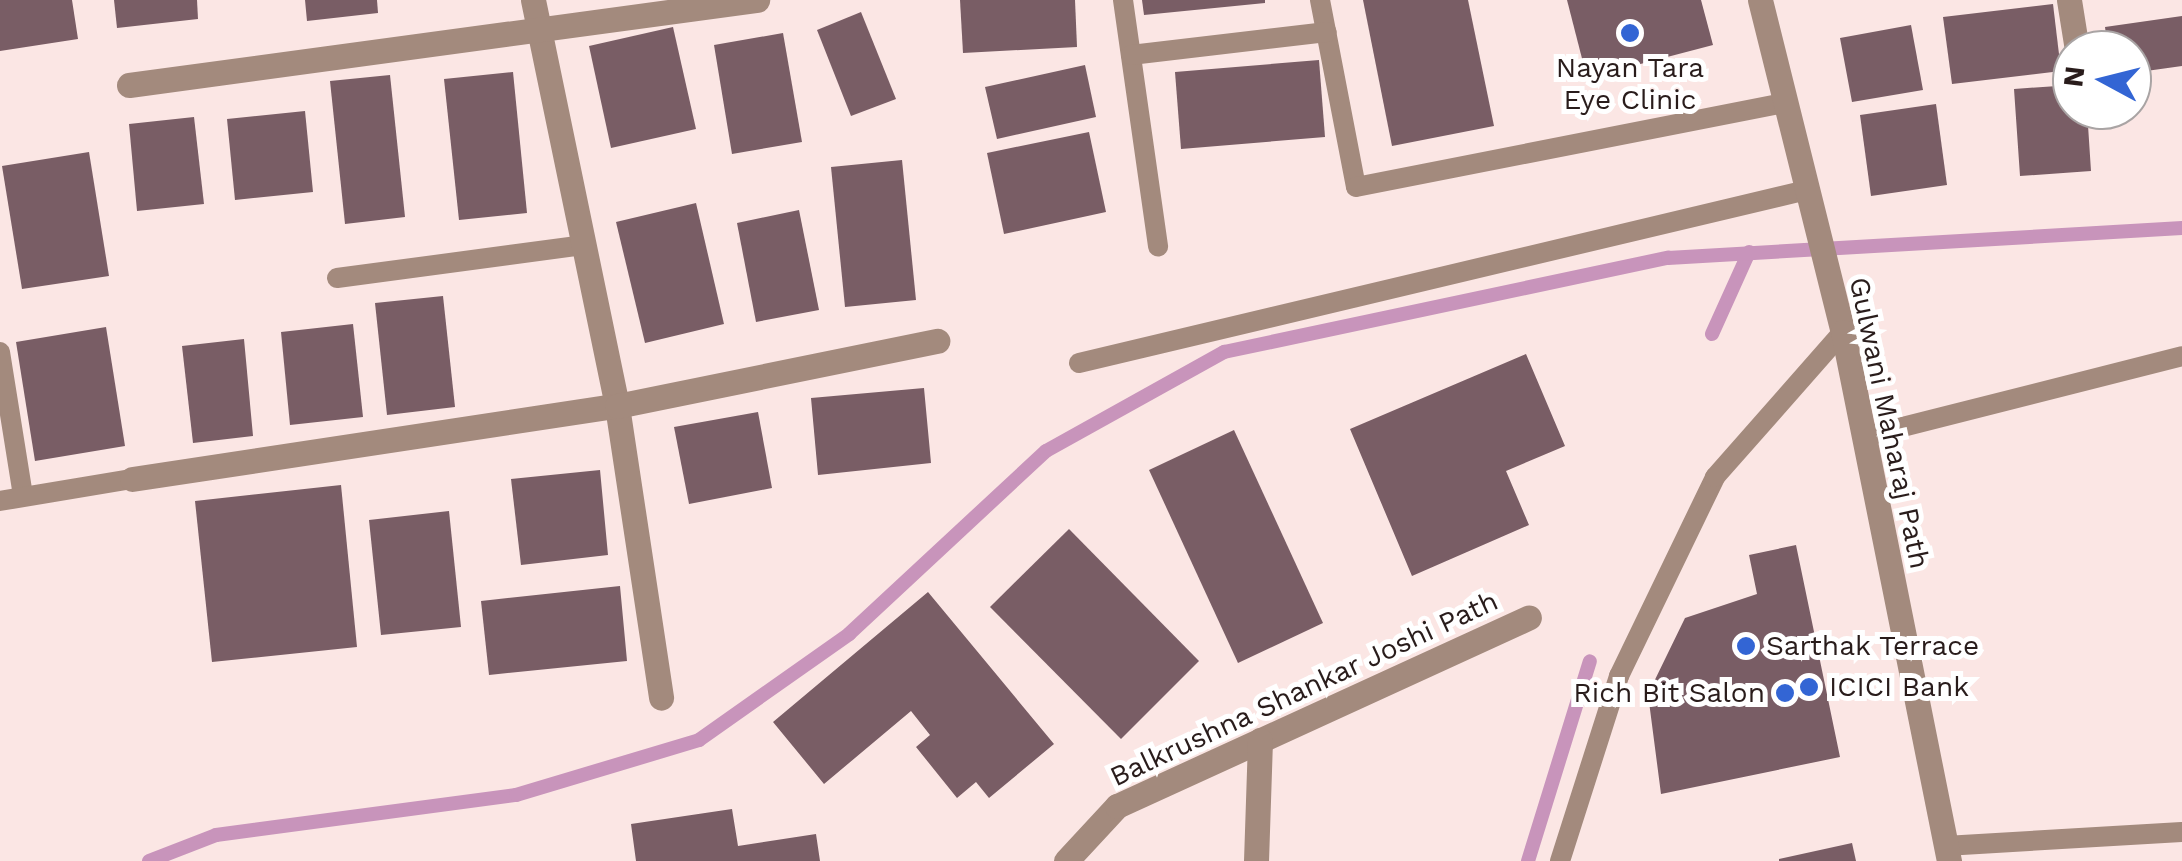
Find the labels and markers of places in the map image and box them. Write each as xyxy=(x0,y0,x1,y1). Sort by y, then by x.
marker: Nayan Tara Eye Clinic xyxy=(1617,20,1643,46)
place label: Nayan Tara Eye Clinic xyxy=(1555,51,1705,117)
place label: Sarthak Terrace xyxy=(1766,629,1981,663)
marker: Sarthak Terrace xyxy=(1735,635,1757,657)
place label: ICICI Bank xyxy=(1829,670,1969,704)
place label: Rich Bit Salon xyxy=(1573,676,1765,710)
marker: ICICI Bank xyxy=(1798,676,1820,698)
marker: Rich Bit Salon xyxy=(1774,682,1796,704)

